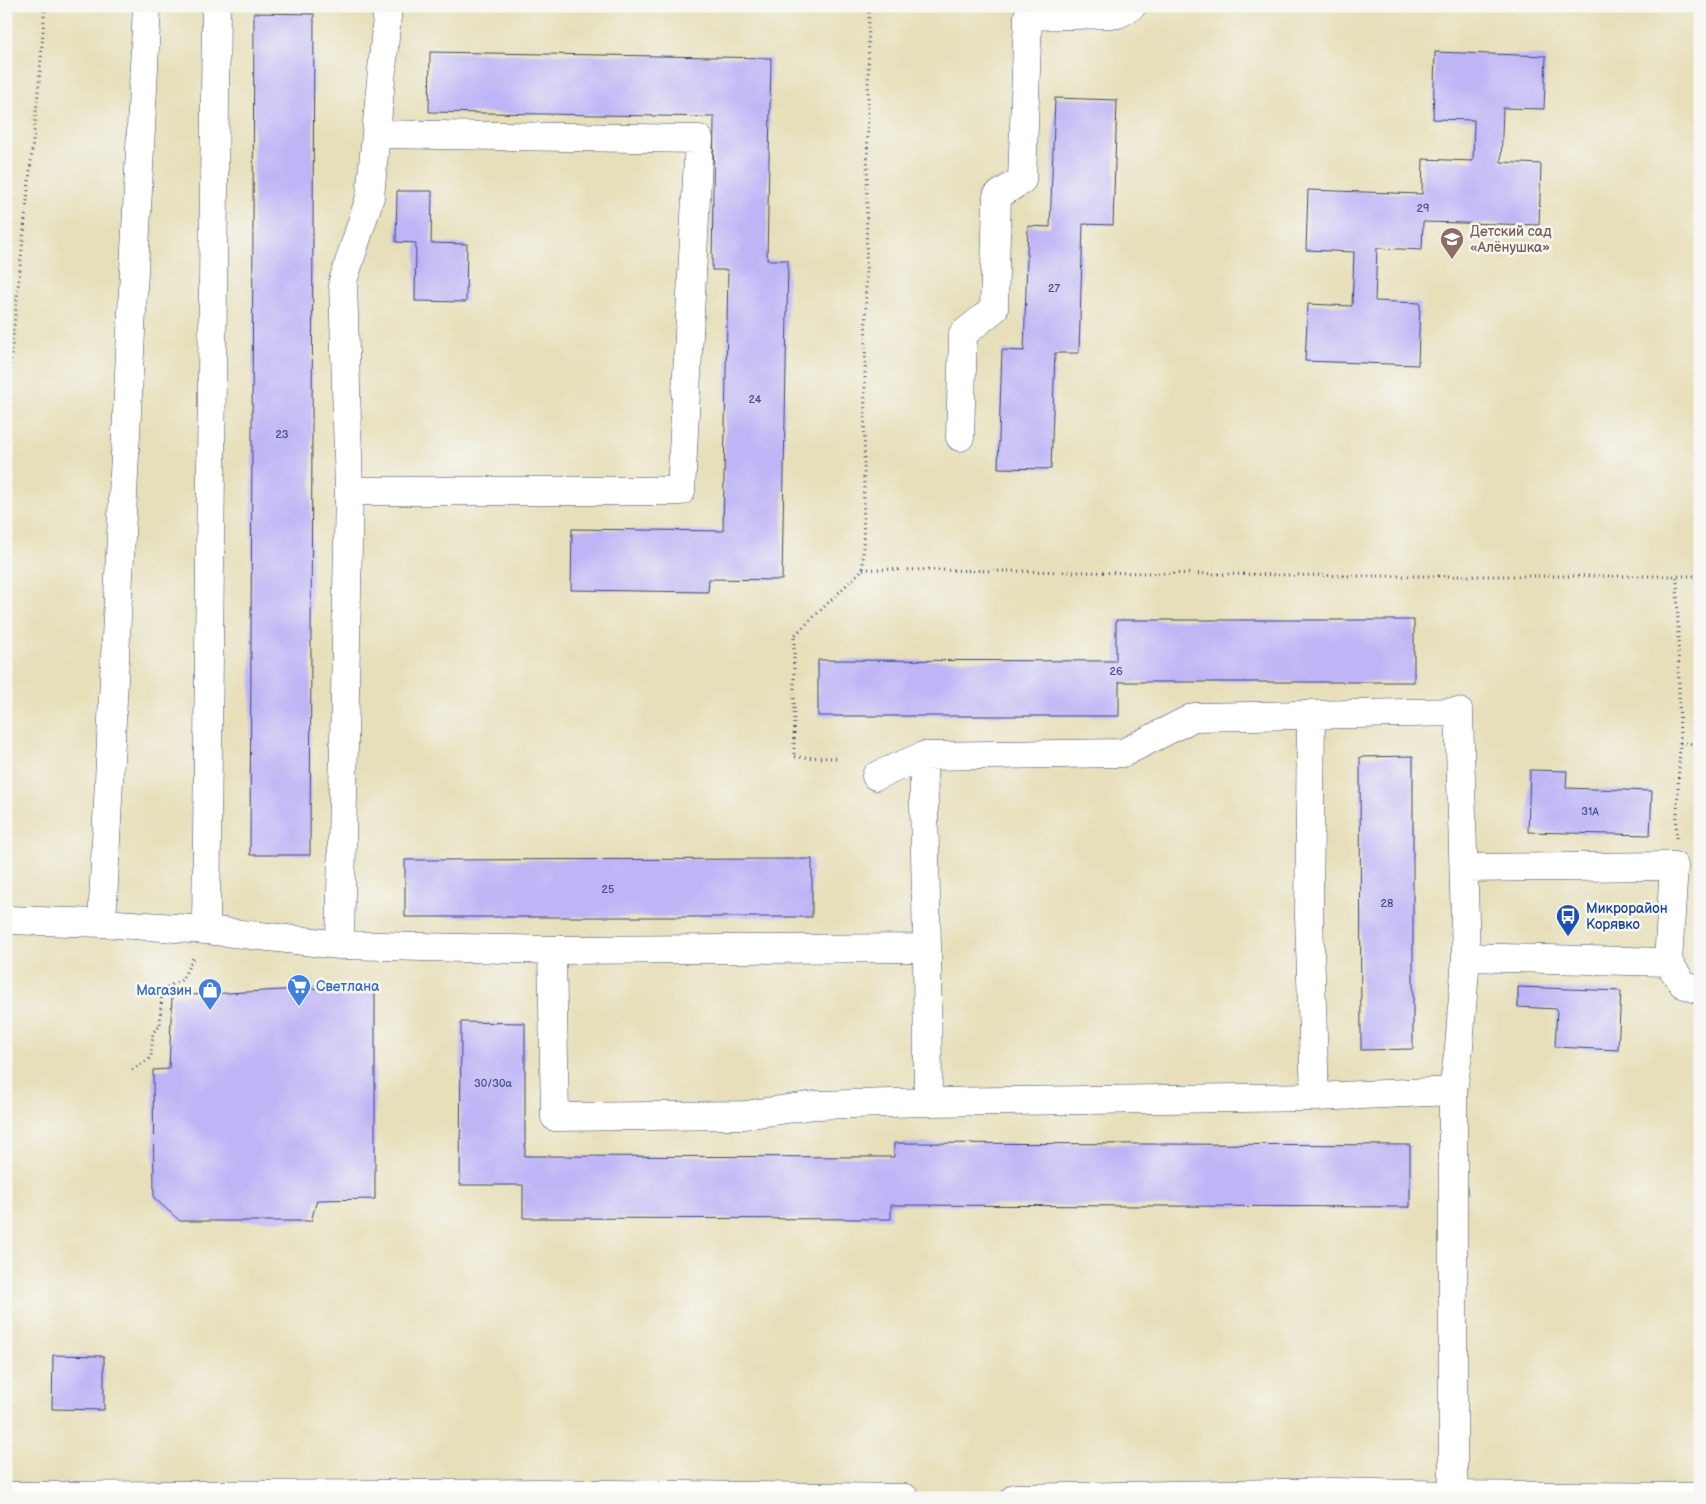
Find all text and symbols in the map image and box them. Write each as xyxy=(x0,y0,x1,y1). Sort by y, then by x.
house number: 29 xyxy=(1417,202,1429,215)
place label: Детский сад «Алёнушка» xyxy=(1470,223,1552,256)
school or university icon: Детский сад «Алёнушка» xyxy=(1439,226,1465,260)
house number: 27 xyxy=(1048,282,1061,295)
house number: 24 xyxy=(748,393,762,406)
house number: 23 xyxy=(275,428,289,441)
house number: 26 xyxy=(1109,665,1123,678)
house number: 31А xyxy=(1581,805,1599,818)
house number: 25 xyxy=(602,883,614,896)
house number: 28 xyxy=(1381,897,1393,910)
place label: Микрорайон Корявко xyxy=(1586,900,1668,933)
bus stop icon: Микрорайон Корявко xyxy=(1555,903,1581,937)
supermarket icon: Светлана xyxy=(286,973,312,1007)
shop icon: Магазин xyxy=(197,977,223,1011)
place label: Светлана xyxy=(316,978,380,995)
place label: Магазин xyxy=(136,982,192,999)
house number: 30/30а xyxy=(474,1077,512,1090)

